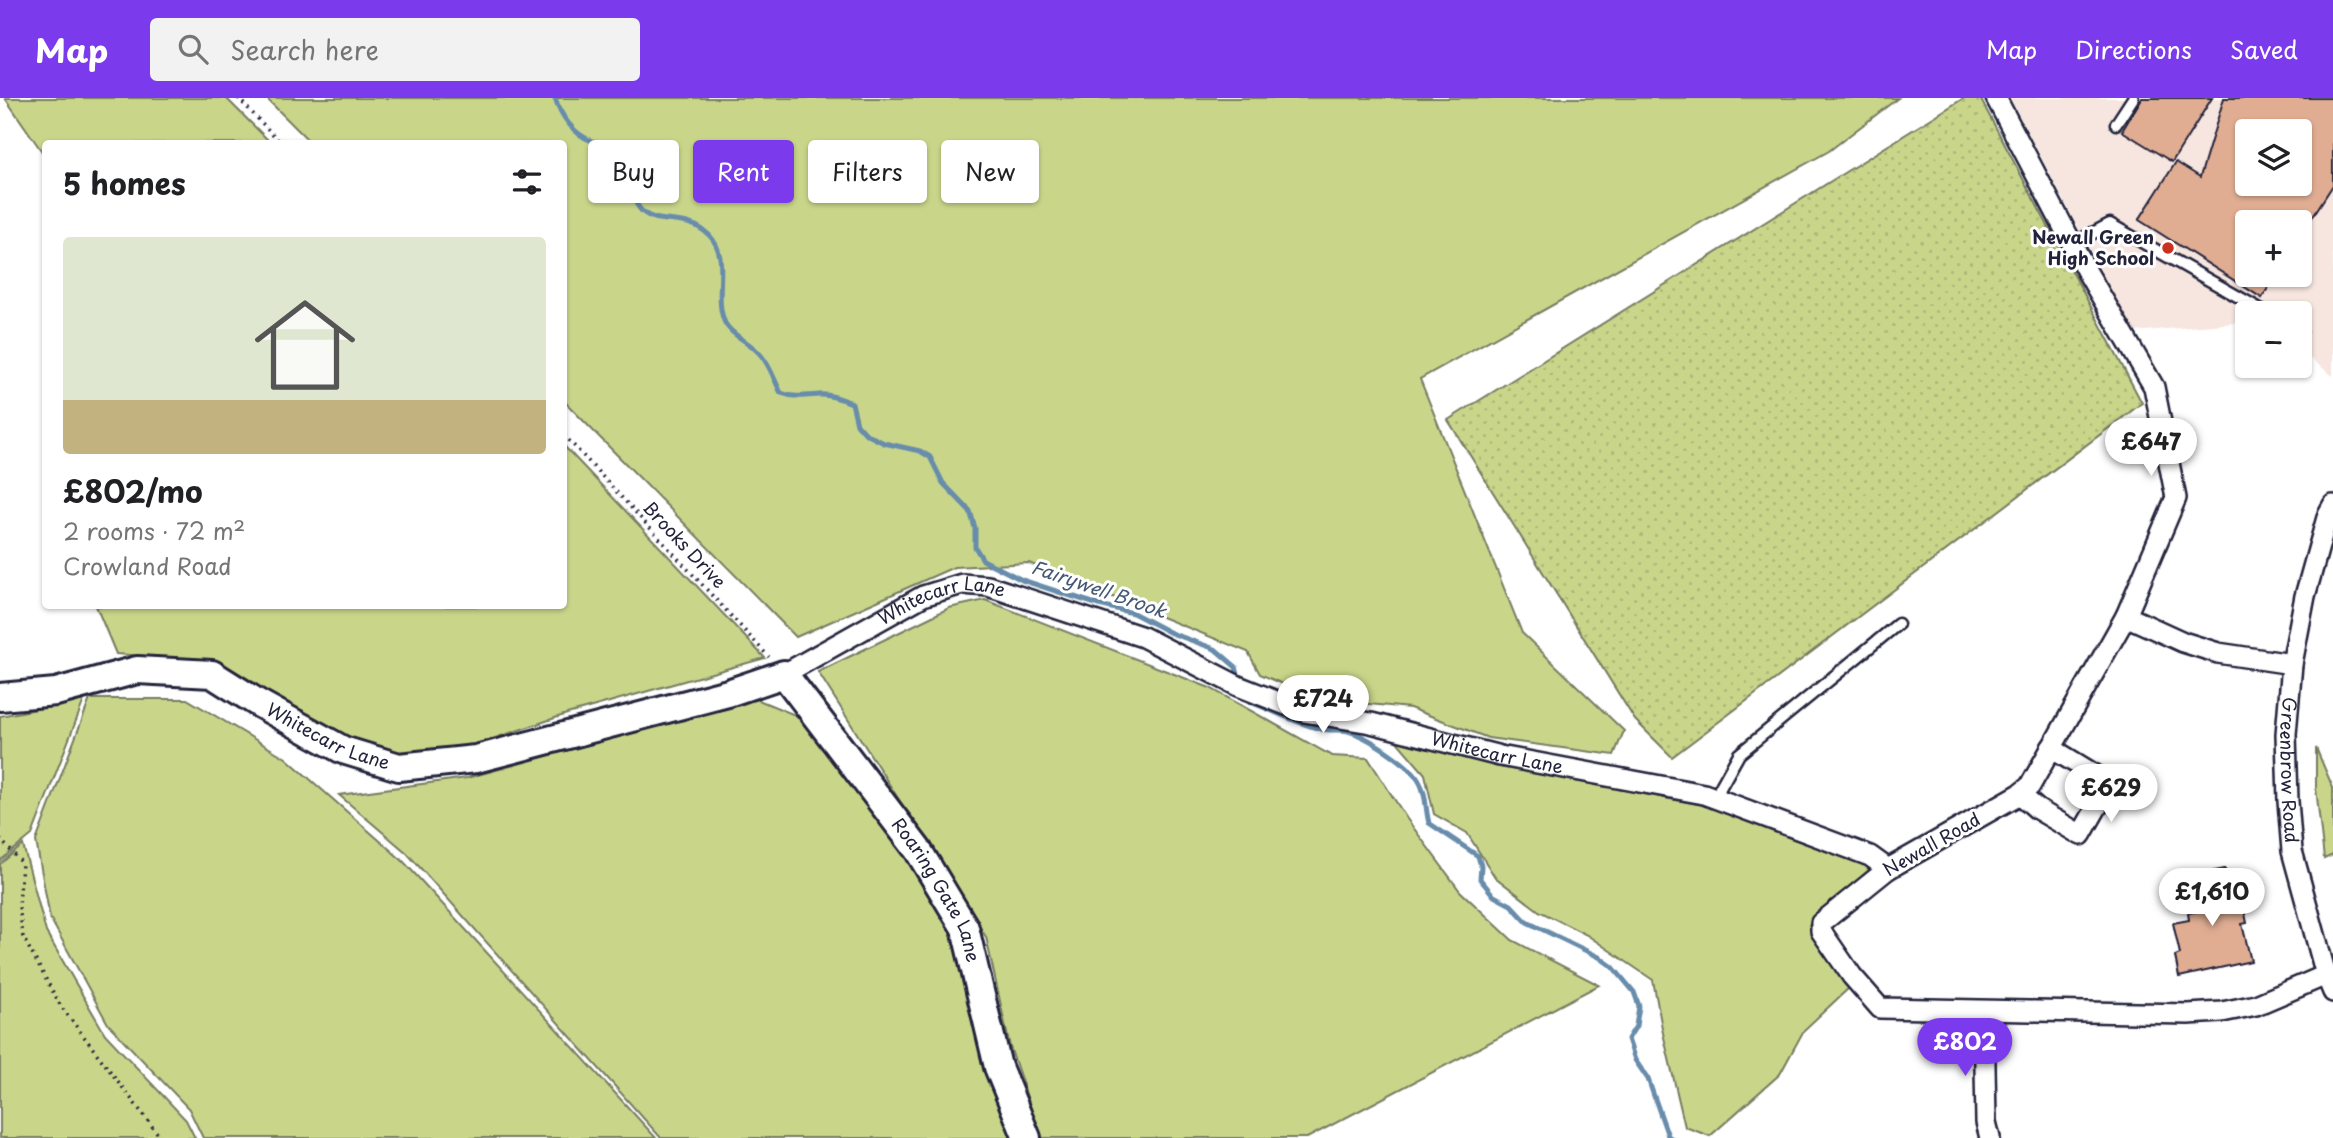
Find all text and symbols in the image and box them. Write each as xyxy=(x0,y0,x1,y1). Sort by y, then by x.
search box xyxy=(150,18,640,81)
text: Map xyxy=(35,24,108,74)
icon: search xyxy=(174,30,212,68)
text: Search here xyxy=(230,30,379,69)
text: Map xyxy=(1986,31,2037,67)
text: Directions xyxy=(2075,31,2192,67)
text: Saved xyxy=(2230,31,2298,67)
map controls xyxy=(2235,119,2312,378)
button: layers xyxy=(2235,119,2312,196)
chip: Buy xyxy=(588,140,679,203)
chip: Rent xyxy=(693,140,794,203)
chip: Filters xyxy=(808,140,927,203)
chip: New xyxy=(941,140,1039,203)
text: 5 homes xyxy=(63,160,186,205)
icon: filters xyxy=(508,163,546,201)
button: + xyxy=(2235,210,2312,287)
place label: Newall Green High School xyxy=(2032,223,2154,271)
marker: Newall Green High School xyxy=(2160,240,2176,256)
icon: home xyxy=(242,282,368,408)
button: − xyxy=(2235,301,2312,378)
pin: £647 xyxy=(2110,418,2192,478)
text: £647 xyxy=(2121,423,2181,458)
text: £802/mo xyxy=(63,468,203,513)
street label: Brooks Drive xyxy=(637,494,733,594)
text: 2 rooms · 72 m² xyxy=(63,513,245,548)
text: Crowland Road xyxy=(63,548,232,583)
water label: Fairywell Brook xyxy=(1028,552,1172,625)
street label: Whitecarr Lane xyxy=(873,569,1010,631)
pin: £724 xyxy=(1282,676,1364,735)
text: £724 xyxy=(1293,680,1353,715)
street label: Whitecarr Lane xyxy=(262,695,394,776)
street label: Greenbrow Road xyxy=(2274,696,2306,844)
street label: Whitecarr Lane xyxy=(1429,724,1565,779)
pin: £629 xyxy=(2070,764,2152,824)
text: £629 xyxy=(2081,769,2141,804)
street label: Newall Road xyxy=(1878,805,1985,882)
street label: Roaring Gate Lane xyxy=(886,811,988,965)
pin: £1,610 xyxy=(2155,868,2269,928)
text: £1,610 xyxy=(2175,873,2249,908)
pin: £802 xyxy=(1924,1018,2006,1078)
text: £802 xyxy=(1933,1023,1997,1058)

